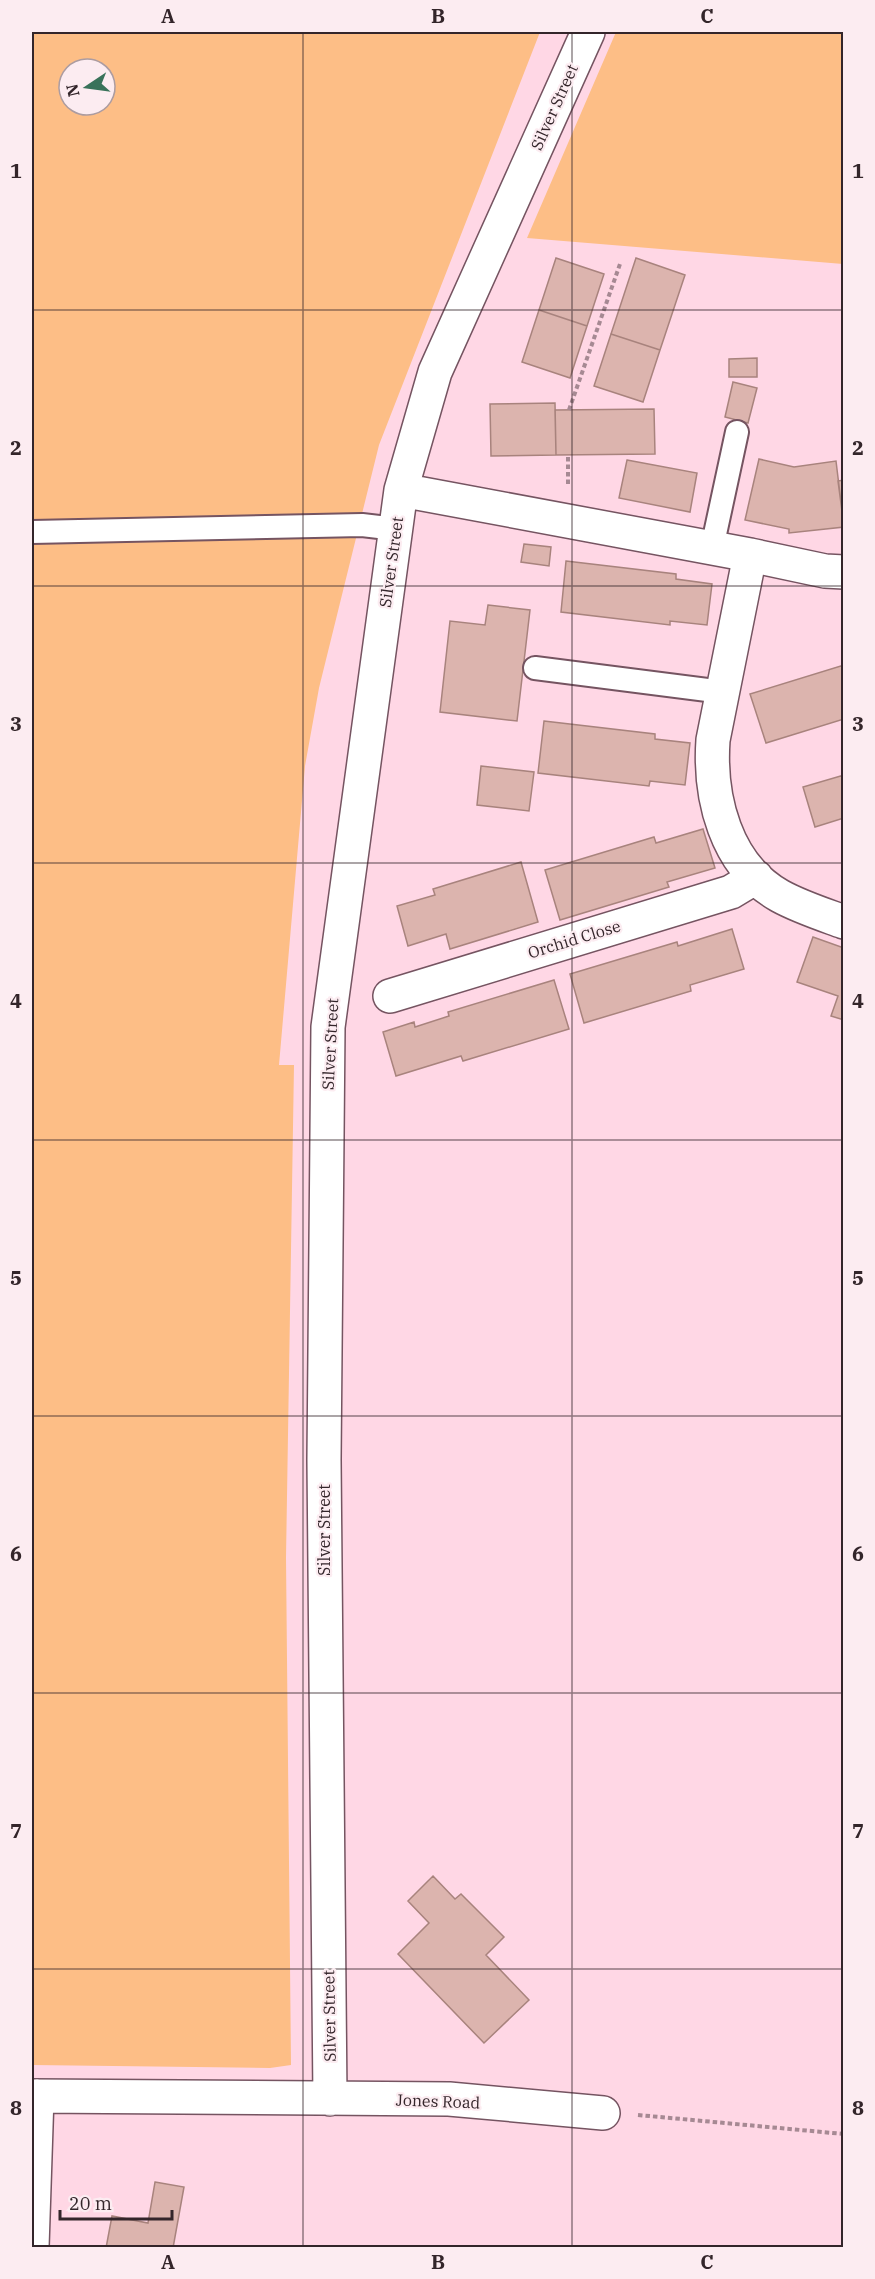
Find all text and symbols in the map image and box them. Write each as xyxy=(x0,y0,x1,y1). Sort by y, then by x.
text: A xyxy=(161,2,175,29)
text: B xyxy=(431,2,445,29)
text: C xyxy=(700,2,714,29)
north arrow xyxy=(57,57,117,117)
street label: Silver Street xyxy=(526,61,582,153)
text: N xyxy=(61,82,84,99)
text: 1 xyxy=(10,157,22,184)
text: 1 xyxy=(852,157,864,184)
text: 2 xyxy=(10,434,22,461)
text: 2 xyxy=(852,434,864,461)
street label: Silver Street xyxy=(375,515,407,609)
text: 3 xyxy=(10,710,22,737)
text: 3 xyxy=(852,710,864,737)
street label: Orchid Close xyxy=(525,915,623,963)
text: 4 xyxy=(10,987,22,1014)
text: 4 xyxy=(852,987,864,1014)
street label: Silver Street xyxy=(318,997,342,1090)
text: 5 xyxy=(10,1264,22,1291)
text: 5 xyxy=(852,1264,864,1291)
street label: Silver Street xyxy=(314,1484,334,1576)
text: 6 xyxy=(10,1540,22,1567)
text: 6 xyxy=(852,1540,864,1567)
text: 7 xyxy=(10,1817,22,1844)
text: 7 xyxy=(852,1817,864,1844)
street label: Silver Street xyxy=(318,1970,340,2062)
street label: Jones Road xyxy=(395,2090,481,2112)
text: 8 xyxy=(10,2094,22,2121)
text: 8 xyxy=(852,2094,864,2121)
scale bar xyxy=(60,2183,172,2221)
text: 20 m xyxy=(69,2192,112,2215)
text: A xyxy=(161,2248,175,2275)
text: B xyxy=(431,2248,445,2275)
text: C xyxy=(700,2248,714,2275)

